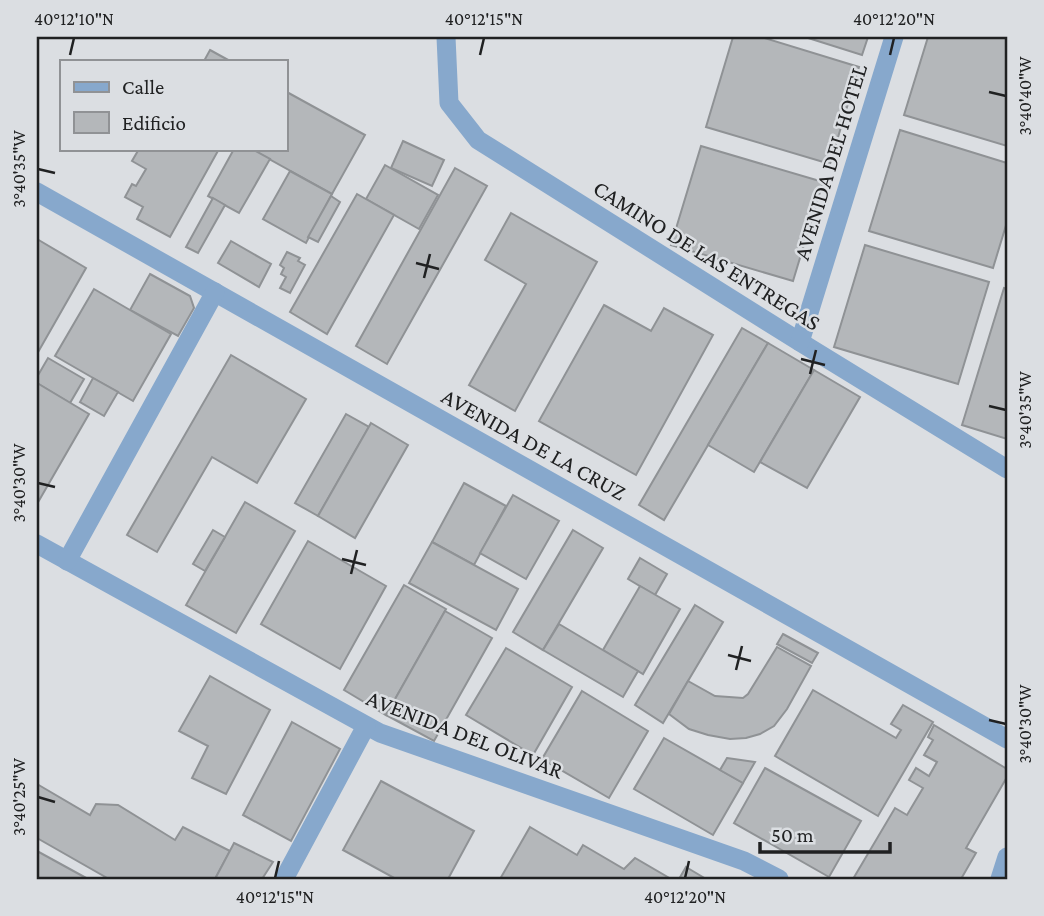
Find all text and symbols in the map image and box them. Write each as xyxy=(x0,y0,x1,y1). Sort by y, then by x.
text: 40°12'10"N xyxy=(34,9,114,29)
text: 40°12'15"N xyxy=(445,9,523,29)
text: 40°12'20"N xyxy=(853,9,935,29)
text: 3°40'40"W xyxy=(1015,56,1035,136)
legend xyxy=(60,60,287,150)
street label: AVENIDA DEL HOTEL xyxy=(788,60,872,263)
text: Calle xyxy=(122,75,164,99)
text: Edificio xyxy=(122,111,186,135)
text: 3°40'35"W xyxy=(9,130,29,208)
street label: CAMINO DE LAS ENTREGAS xyxy=(589,174,825,336)
text: 3°40'35"W xyxy=(1015,371,1035,449)
street label: AVENIDA DE LA CRUZ xyxy=(437,383,631,505)
text: 3°40'30"W xyxy=(9,443,29,523)
text: 3°40'30"W xyxy=(1015,684,1035,764)
street label: AVENIDA DEL OLIVAR xyxy=(363,685,567,784)
text: 3°40'25"W xyxy=(9,758,29,836)
scale bar xyxy=(760,811,890,855)
text: 50 m xyxy=(771,823,814,847)
text: 40°12'15"N xyxy=(236,887,314,907)
text: 40°12'20"N xyxy=(644,887,726,907)

